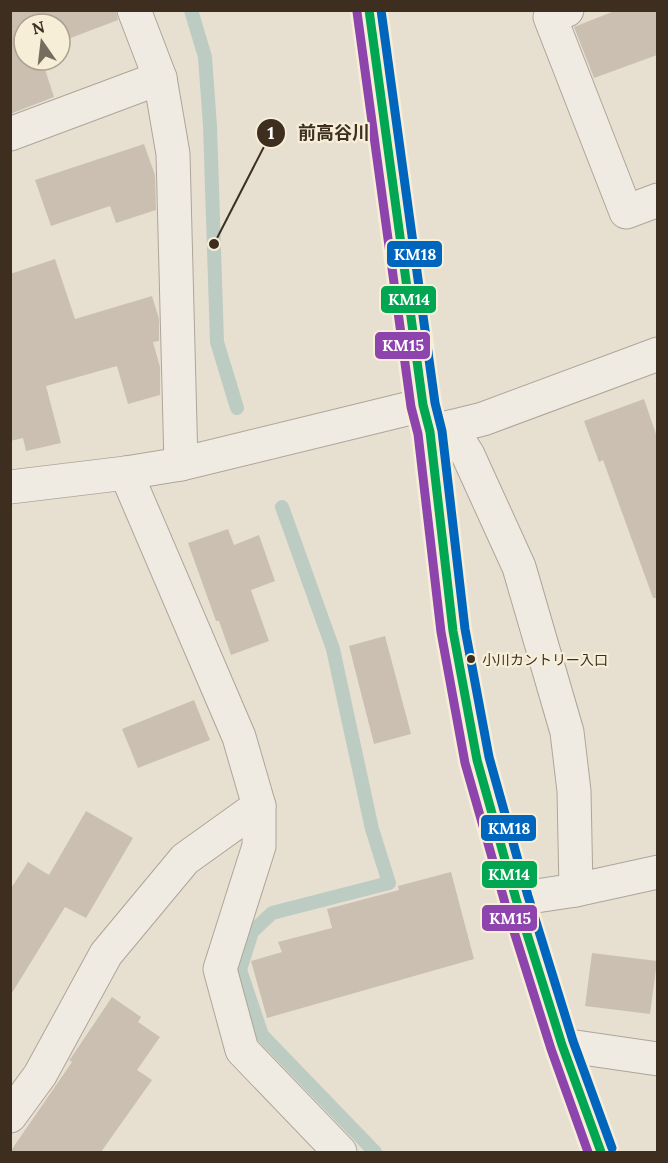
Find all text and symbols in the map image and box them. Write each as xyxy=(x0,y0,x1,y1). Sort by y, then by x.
north arrow xyxy=(12,12,72,72)
text: N xyxy=(30,16,47,39)
callout: 前高谷川 xyxy=(256,115,382,151)
text: 1 xyxy=(267,121,275,144)
text: 前高谷川 xyxy=(298,121,370,144)
line badge: KM18 xyxy=(386,240,443,268)
text: KM18 xyxy=(394,244,436,264)
line badge: KM14 xyxy=(380,285,437,314)
text: KM14 xyxy=(388,289,430,309)
line badge: KM15 xyxy=(374,331,431,360)
text: KM15 xyxy=(382,335,424,355)
place label: 小川カントリー入口 xyxy=(482,651,608,669)
marker: 小川カントリー入口 xyxy=(465,653,477,665)
line badge: KM18 xyxy=(480,814,537,842)
text: KM18 xyxy=(488,818,530,838)
line badge: KM14 xyxy=(481,860,538,889)
text: KM14 xyxy=(488,864,530,884)
line badge: KM15 xyxy=(481,904,538,932)
text: KM15 xyxy=(489,908,531,928)

